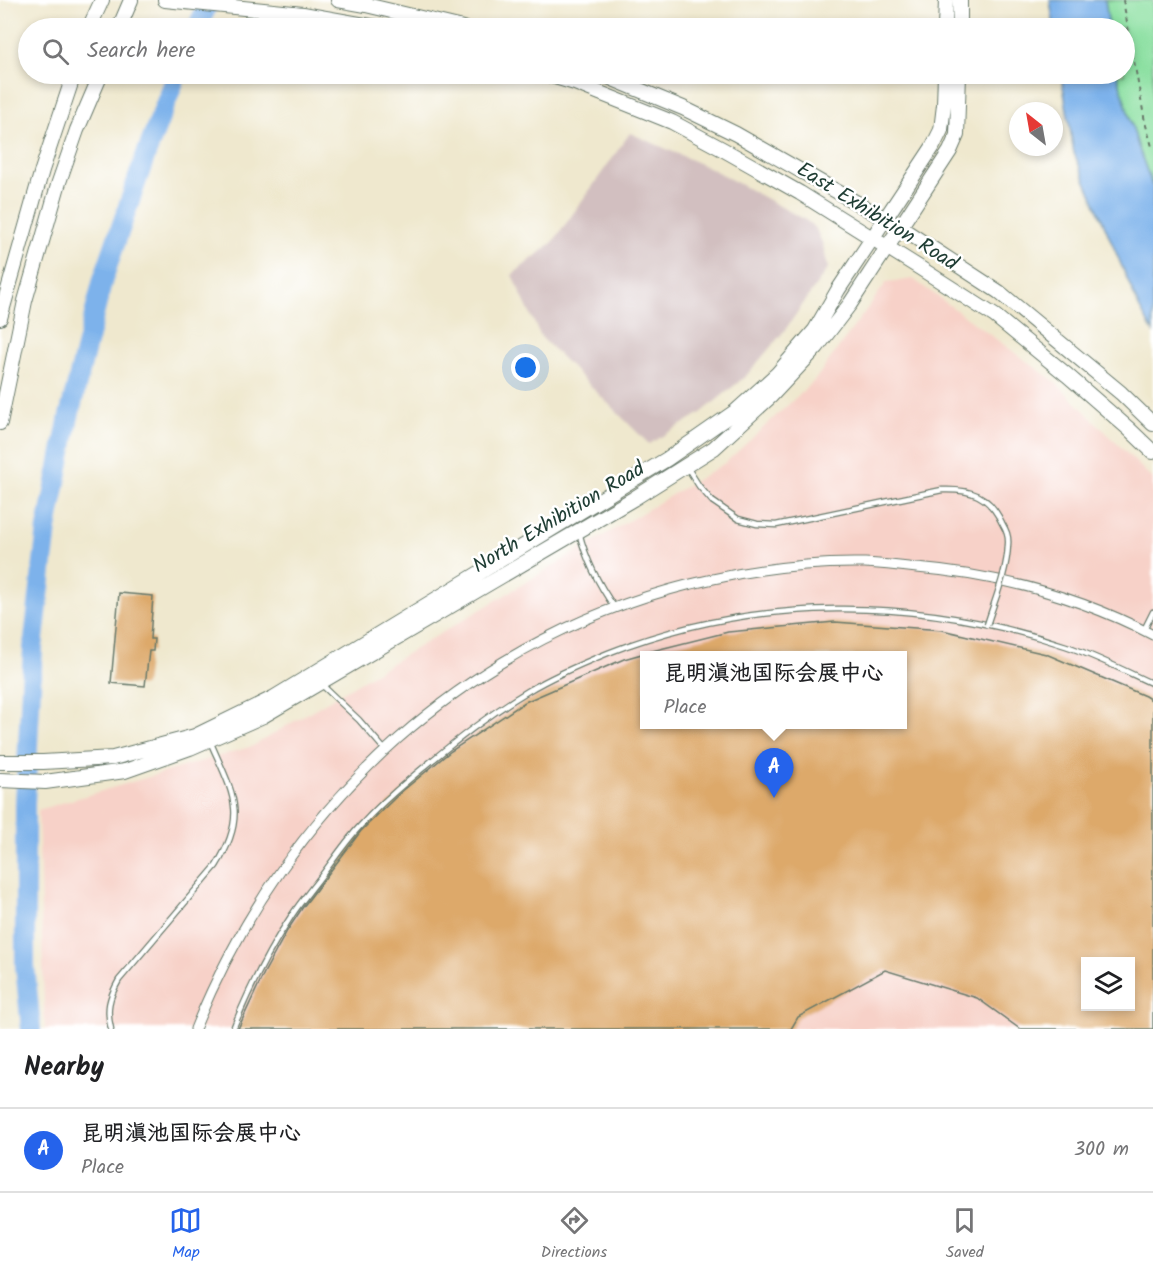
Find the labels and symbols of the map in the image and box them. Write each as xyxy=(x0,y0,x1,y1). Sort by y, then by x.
north arrow xyxy=(1009,102,1063,156)
street label: East Exhibition Road xyxy=(790,154,965,280)
your location xyxy=(511,353,540,382)
street label: North Exhibition Road xyxy=(466,453,652,583)
pin: A xyxy=(754,748,794,798)

